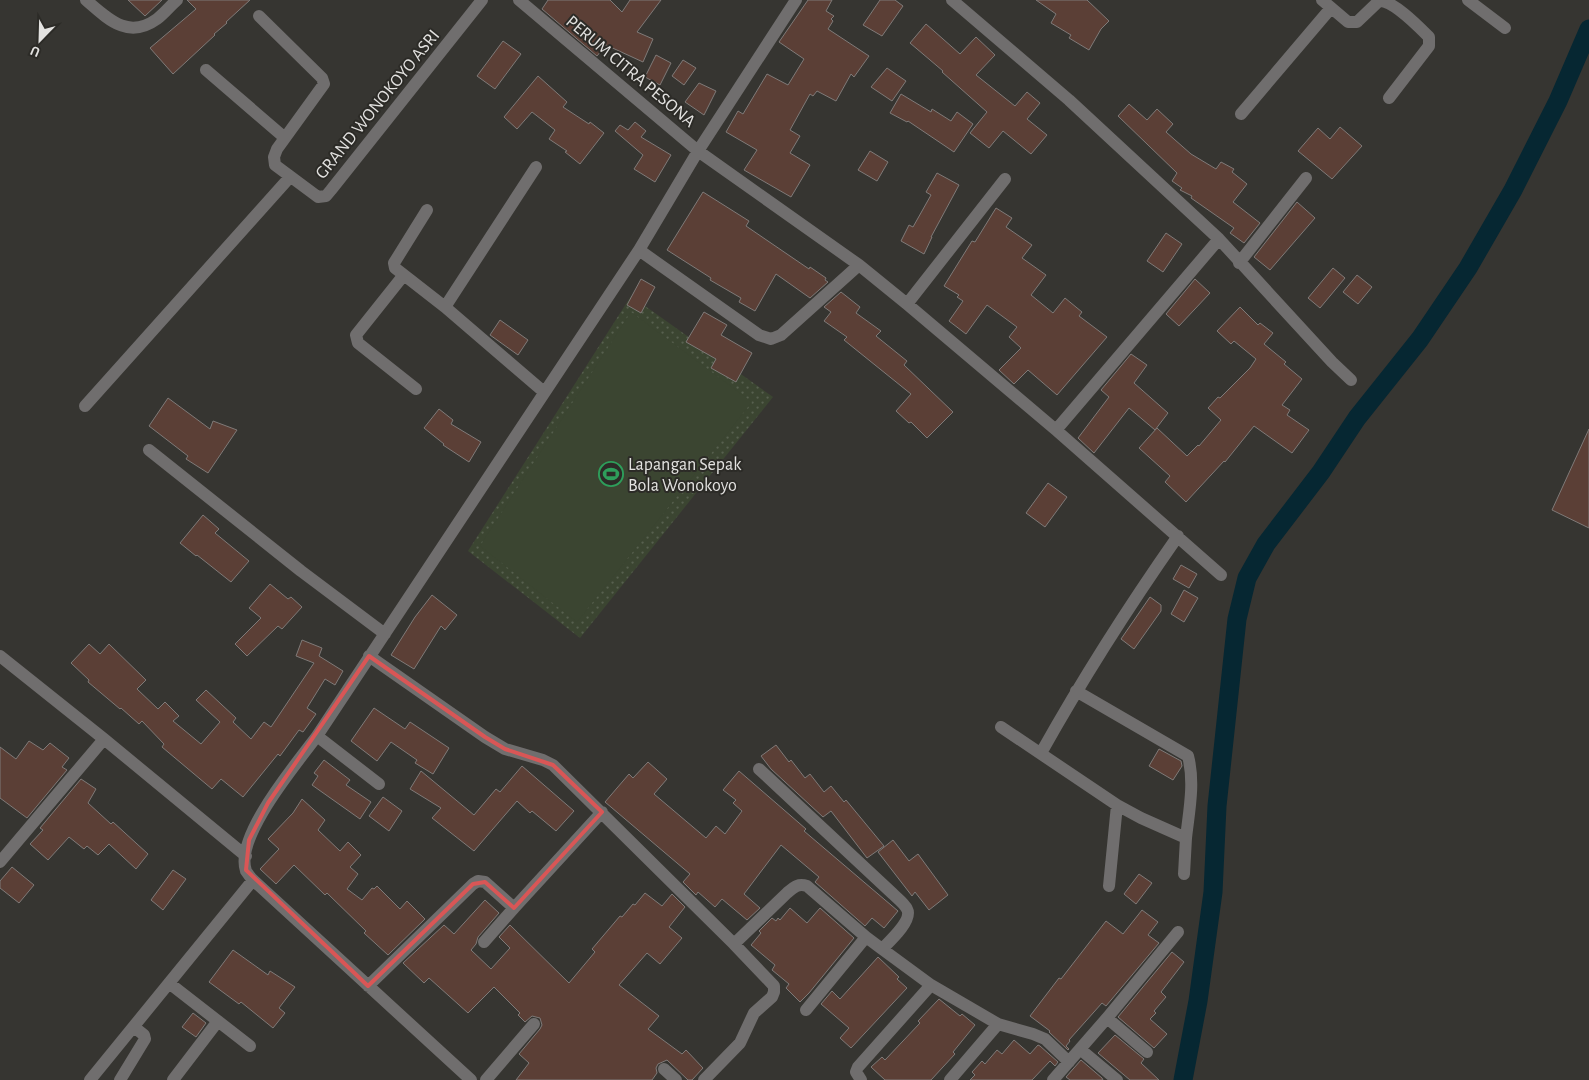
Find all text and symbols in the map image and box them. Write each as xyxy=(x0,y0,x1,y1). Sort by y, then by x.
street label: PERUM CITRA PESONA xyxy=(562,13,699,131)
north arrow xyxy=(15,15,65,65)
street label: GRAND WONOKOYO ASRI xyxy=(312,27,443,183)
text: U xyxy=(28,43,42,59)
place label: Lapangan Sepak Bola Wonokoyo xyxy=(628,456,742,495)
sports icon: Lapangan Sepak Bola Wonokoyo xyxy=(598,461,624,487)

